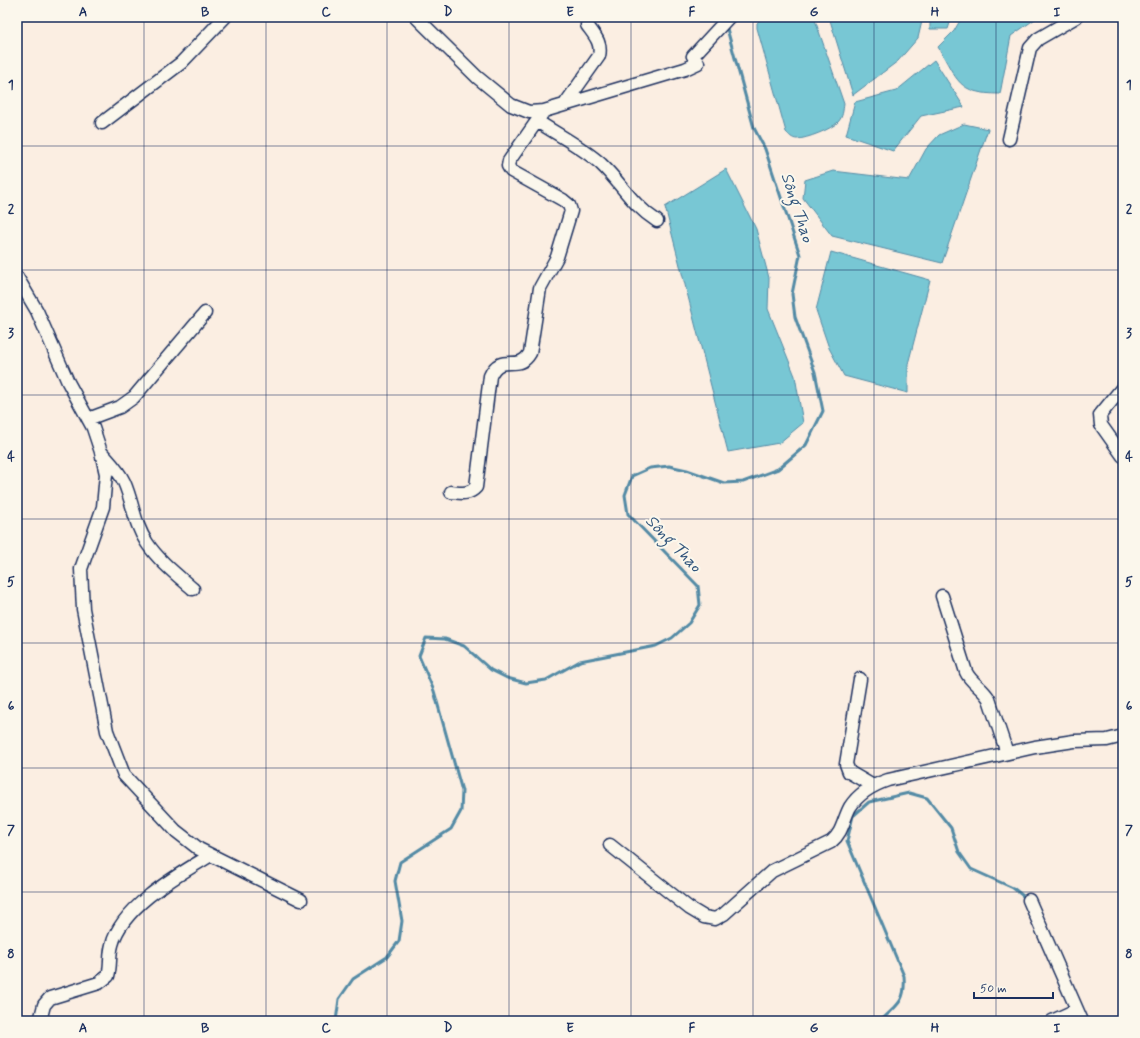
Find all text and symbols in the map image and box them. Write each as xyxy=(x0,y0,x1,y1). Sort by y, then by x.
text: A xyxy=(79,4,87,21)
text: B xyxy=(201,4,210,21)
text: C xyxy=(321,4,331,21)
text: D xyxy=(444,4,453,21)
text: E xyxy=(566,4,574,21)
text: F xyxy=(689,4,696,21)
text: G xyxy=(810,4,819,21)
text: H xyxy=(931,4,940,21)
text: I xyxy=(1054,4,1061,21)
text: 1 xyxy=(8,77,14,94)
text: 1 xyxy=(1126,77,1132,94)
water label: Sông Thao xyxy=(774,170,819,246)
text: 2 xyxy=(8,201,15,218)
text: 2 xyxy=(1126,201,1133,218)
text: 3 xyxy=(8,325,14,342)
text: 3 xyxy=(1126,325,1132,342)
text: 4 xyxy=(7,449,15,466)
text: 4 xyxy=(1125,449,1133,466)
water label: Sông Thao xyxy=(639,510,707,579)
text: 5 xyxy=(7,574,15,591)
text: 5 xyxy=(1125,574,1133,591)
text: 6 xyxy=(8,698,15,715)
text: 6 xyxy=(1126,698,1133,715)
text: 7 xyxy=(7,822,15,839)
text: 7 xyxy=(1125,822,1133,839)
text: 8 xyxy=(7,946,15,963)
text: 8 xyxy=(1125,946,1133,963)
scale bar xyxy=(974,974,1053,1000)
text: 50 m xyxy=(980,981,1007,997)
text: A xyxy=(79,1020,87,1037)
text: B xyxy=(201,1020,210,1037)
text: C xyxy=(321,1020,331,1037)
text: D xyxy=(444,1020,453,1037)
text: E xyxy=(566,1020,574,1037)
text: F xyxy=(689,1020,696,1037)
text: G xyxy=(810,1020,819,1037)
text: H xyxy=(931,1020,940,1037)
text: I xyxy=(1054,1020,1061,1037)

